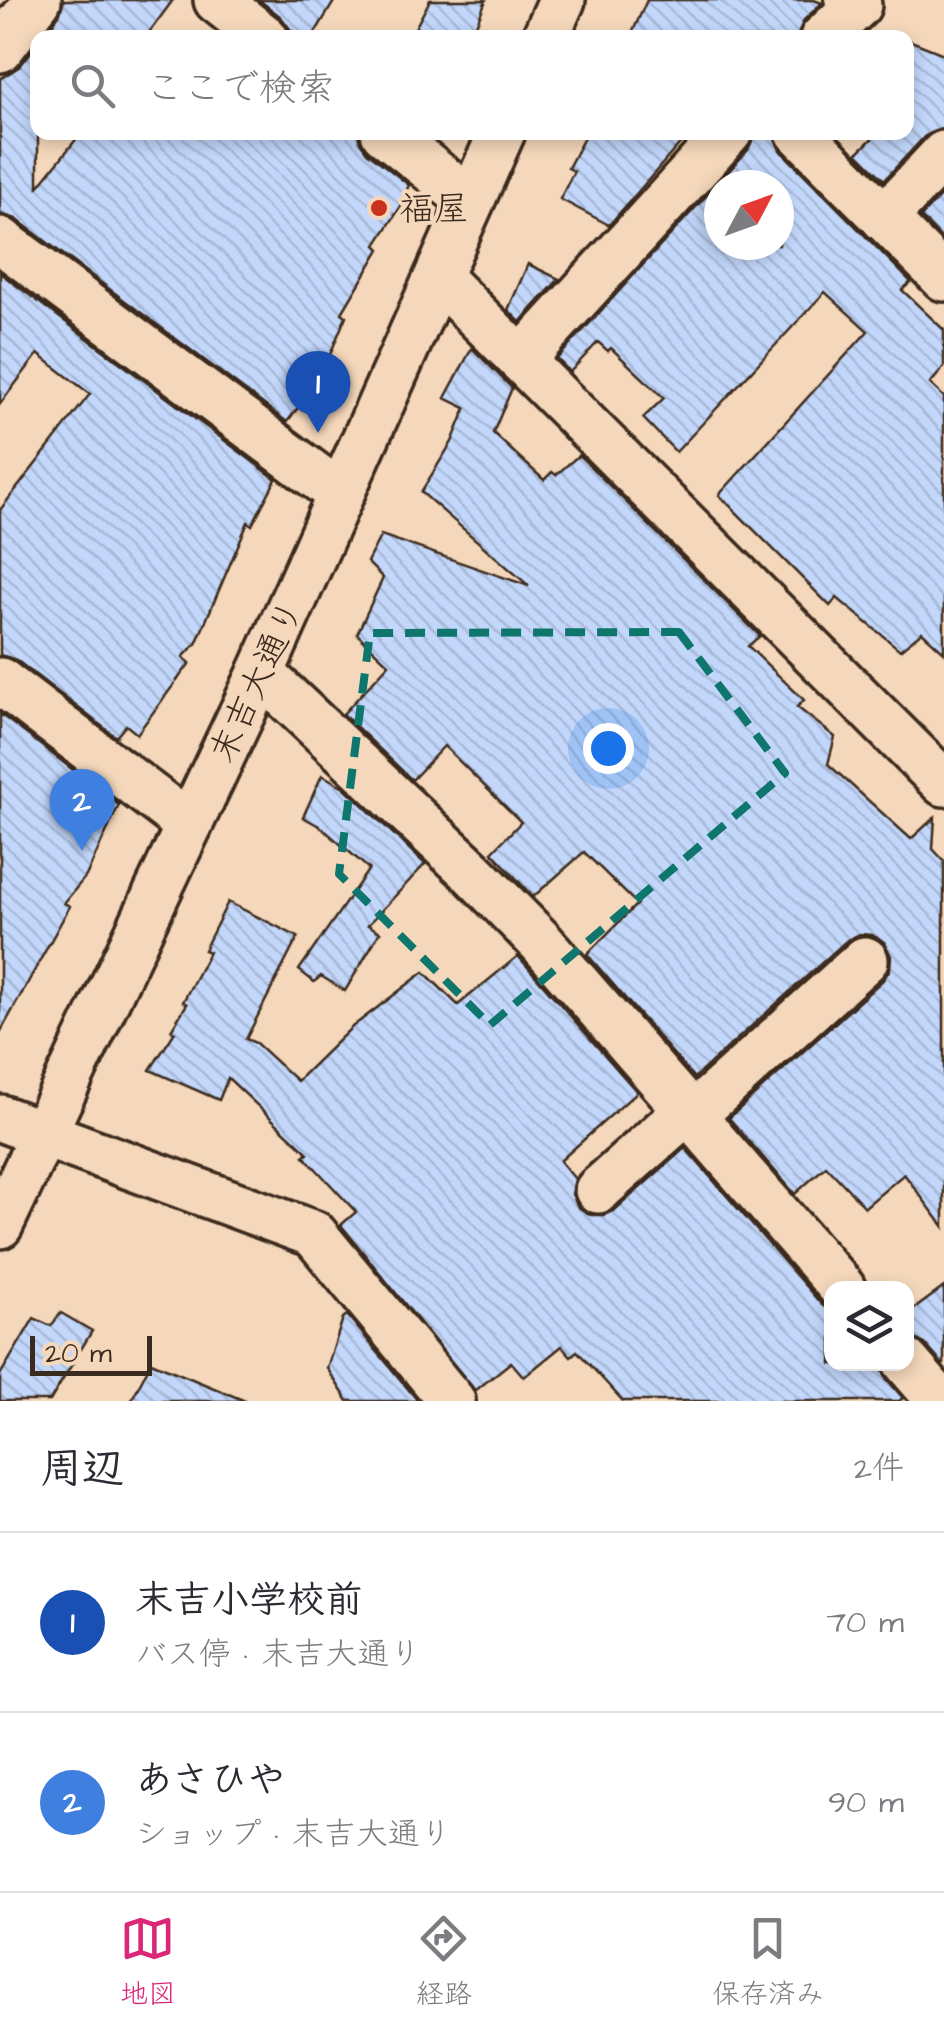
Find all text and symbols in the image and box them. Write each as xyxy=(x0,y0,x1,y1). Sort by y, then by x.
search box xyxy=(30,30,914,140)
icon: search xyxy=(65,58,120,113)
text: ここで検索 xyxy=(145,63,335,115)
north arrow xyxy=(704,170,794,260)
place label: 福屋 xyxy=(399,185,469,234)
marker: 福屋 xyxy=(368,197,390,219)
pin: 1 xyxy=(286,350,350,433)
street label: 末吉大通り xyxy=(198,592,317,771)
your location xyxy=(583,723,634,774)
pin: 2 xyxy=(49,768,114,851)
map controls xyxy=(824,1281,914,1371)
button: layers xyxy=(824,1281,914,1371)
scale bar xyxy=(30,1331,152,1376)
text: 20 m xyxy=(45,1334,112,1373)
text: 周辺 xyxy=(40,1441,124,1499)
text: 2件 xyxy=(854,1446,904,1491)
text: 末吉小学校前 xyxy=(135,1575,363,1627)
text: 1 xyxy=(70,1600,75,1645)
text: 70 m xyxy=(826,1600,904,1645)
text: バス停 · 末吉大通り xyxy=(135,1632,421,1677)
text: あさひや xyxy=(135,1755,286,1807)
text: 2 xyxy=(63,1780,82,1825)
text: 90 m xyxy=(828,1780,904,1825)
text: ショップ · 末吉大通り xyxy=(135,1812,452,1857)
tab: 地図 xyxy=(120,1911,176,2014)
tab: 経路 xyxy=(416,1911,472,2014)
tab: 保存済み xyxy=(712,1911,824,2014)

